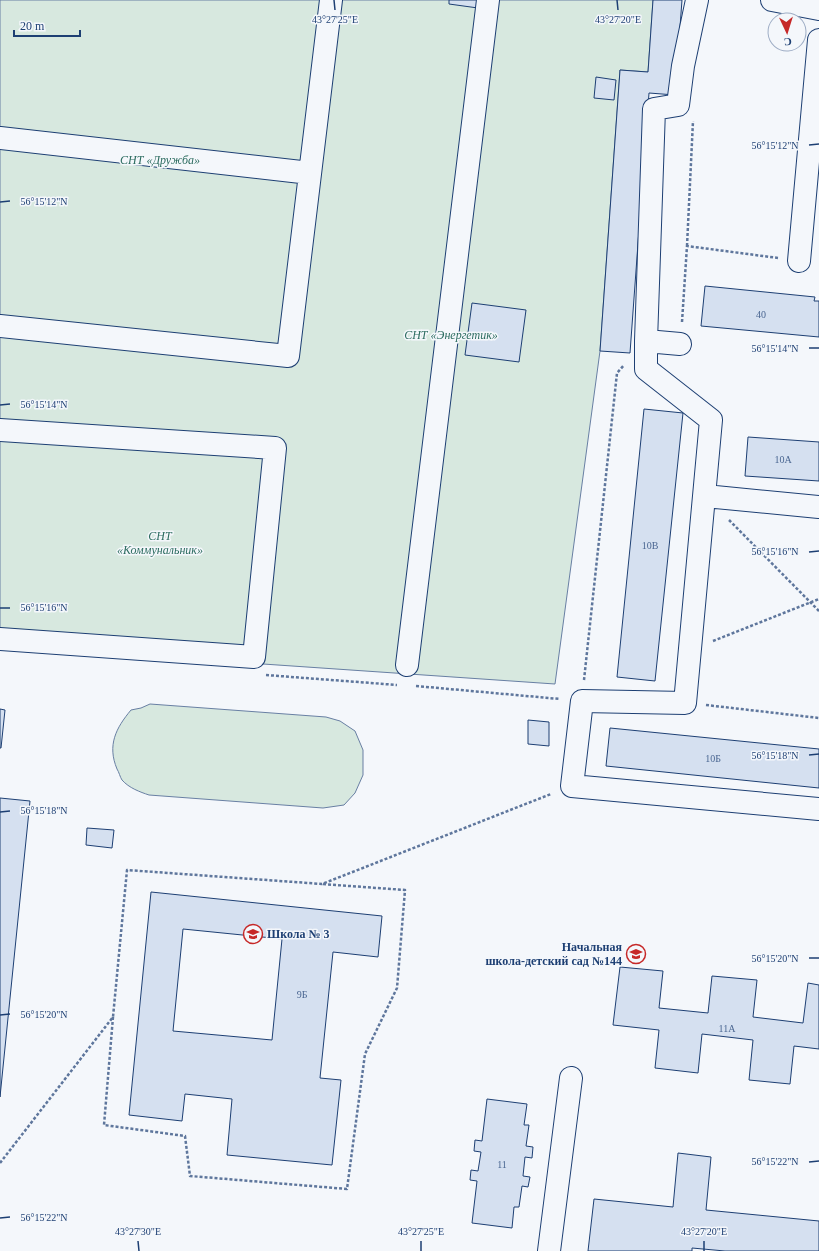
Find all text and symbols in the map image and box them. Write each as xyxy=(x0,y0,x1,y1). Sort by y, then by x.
scale bar xyxy=(14,12,80,38)
north arrow xyxy=(767,12,807,52)
text: 43°27'25"E xyxy=(312,14,358,25)
text: 43°27'20"E xyxy=(595,14,641,25)
text: 20 m xyxy=(20,19,45,33)
text: С xyxy=(783,36,792,48)
text: 56°15'12"N xyxy=(751,140,799,151)
park label: СНТ «Дружба» xyxy=(120,153,200,167)
text: 56°15'12"N xyxy=(20,196,68,207)
house number: 40 xyxy=(756,309,766,320)
park label: СНТ «Энергетик» xyxy=(404,328,498,342)
text: 56°15'14"N xyxy=(751,343,799,354)
text: 56°15'14"N xyxy=(20,399,68,410)
house number: 10А xyxy=(774,454,792,465)
park label: СНТ «Коммунальник» xyxy=(117,529,203,557)
house number: 10В xyxy=(642,540,659,551)
text: 56°15'16"N xyxy=(751,546,799,557)
text: 56°15'16"N xyxy=(20,602,68,613)
text: 56°15'18"N xyxy=(751,750,799,761)
house number: 10Б xyxy=(705,753,721,764)
text: 56°15'18"N xyxy=(20,805,68,816)
school or university icon: Школа № 3 xyxy=(242,923,264,945)
place label: Школа № 3 xyxy=(267,927,330,941)
place label: Начальная школа-детский сад №144 xyxy=(485,940,623,968)
school or university icon: Начальная школа-детский сад №144 xyxy=(625,943,647,965)
text: 56°15'20"N xyxy=(751,953,799,964)
house number: 9Б xyxy=(297,989,308,1000)
text: 56°15'20"N xyxy=(20,1009,68,1020)
house number: 11А xyxy=(719,1023,736,1034)
text: 56°15'22"N xyxy=(751,1156,799,1167)
house number: 11 xyxy=(497,1159,507,1170)
text: 56°15'22"N xyxy=(20,1212,68,1223)
text: 43°27'30"E xyxy=(115,1226,161,1237)
text: 43°27'25"E xyxy=(398,1226,444,1237)
text: 43°27'20"E xyxy=(681,1226,727,1237)

